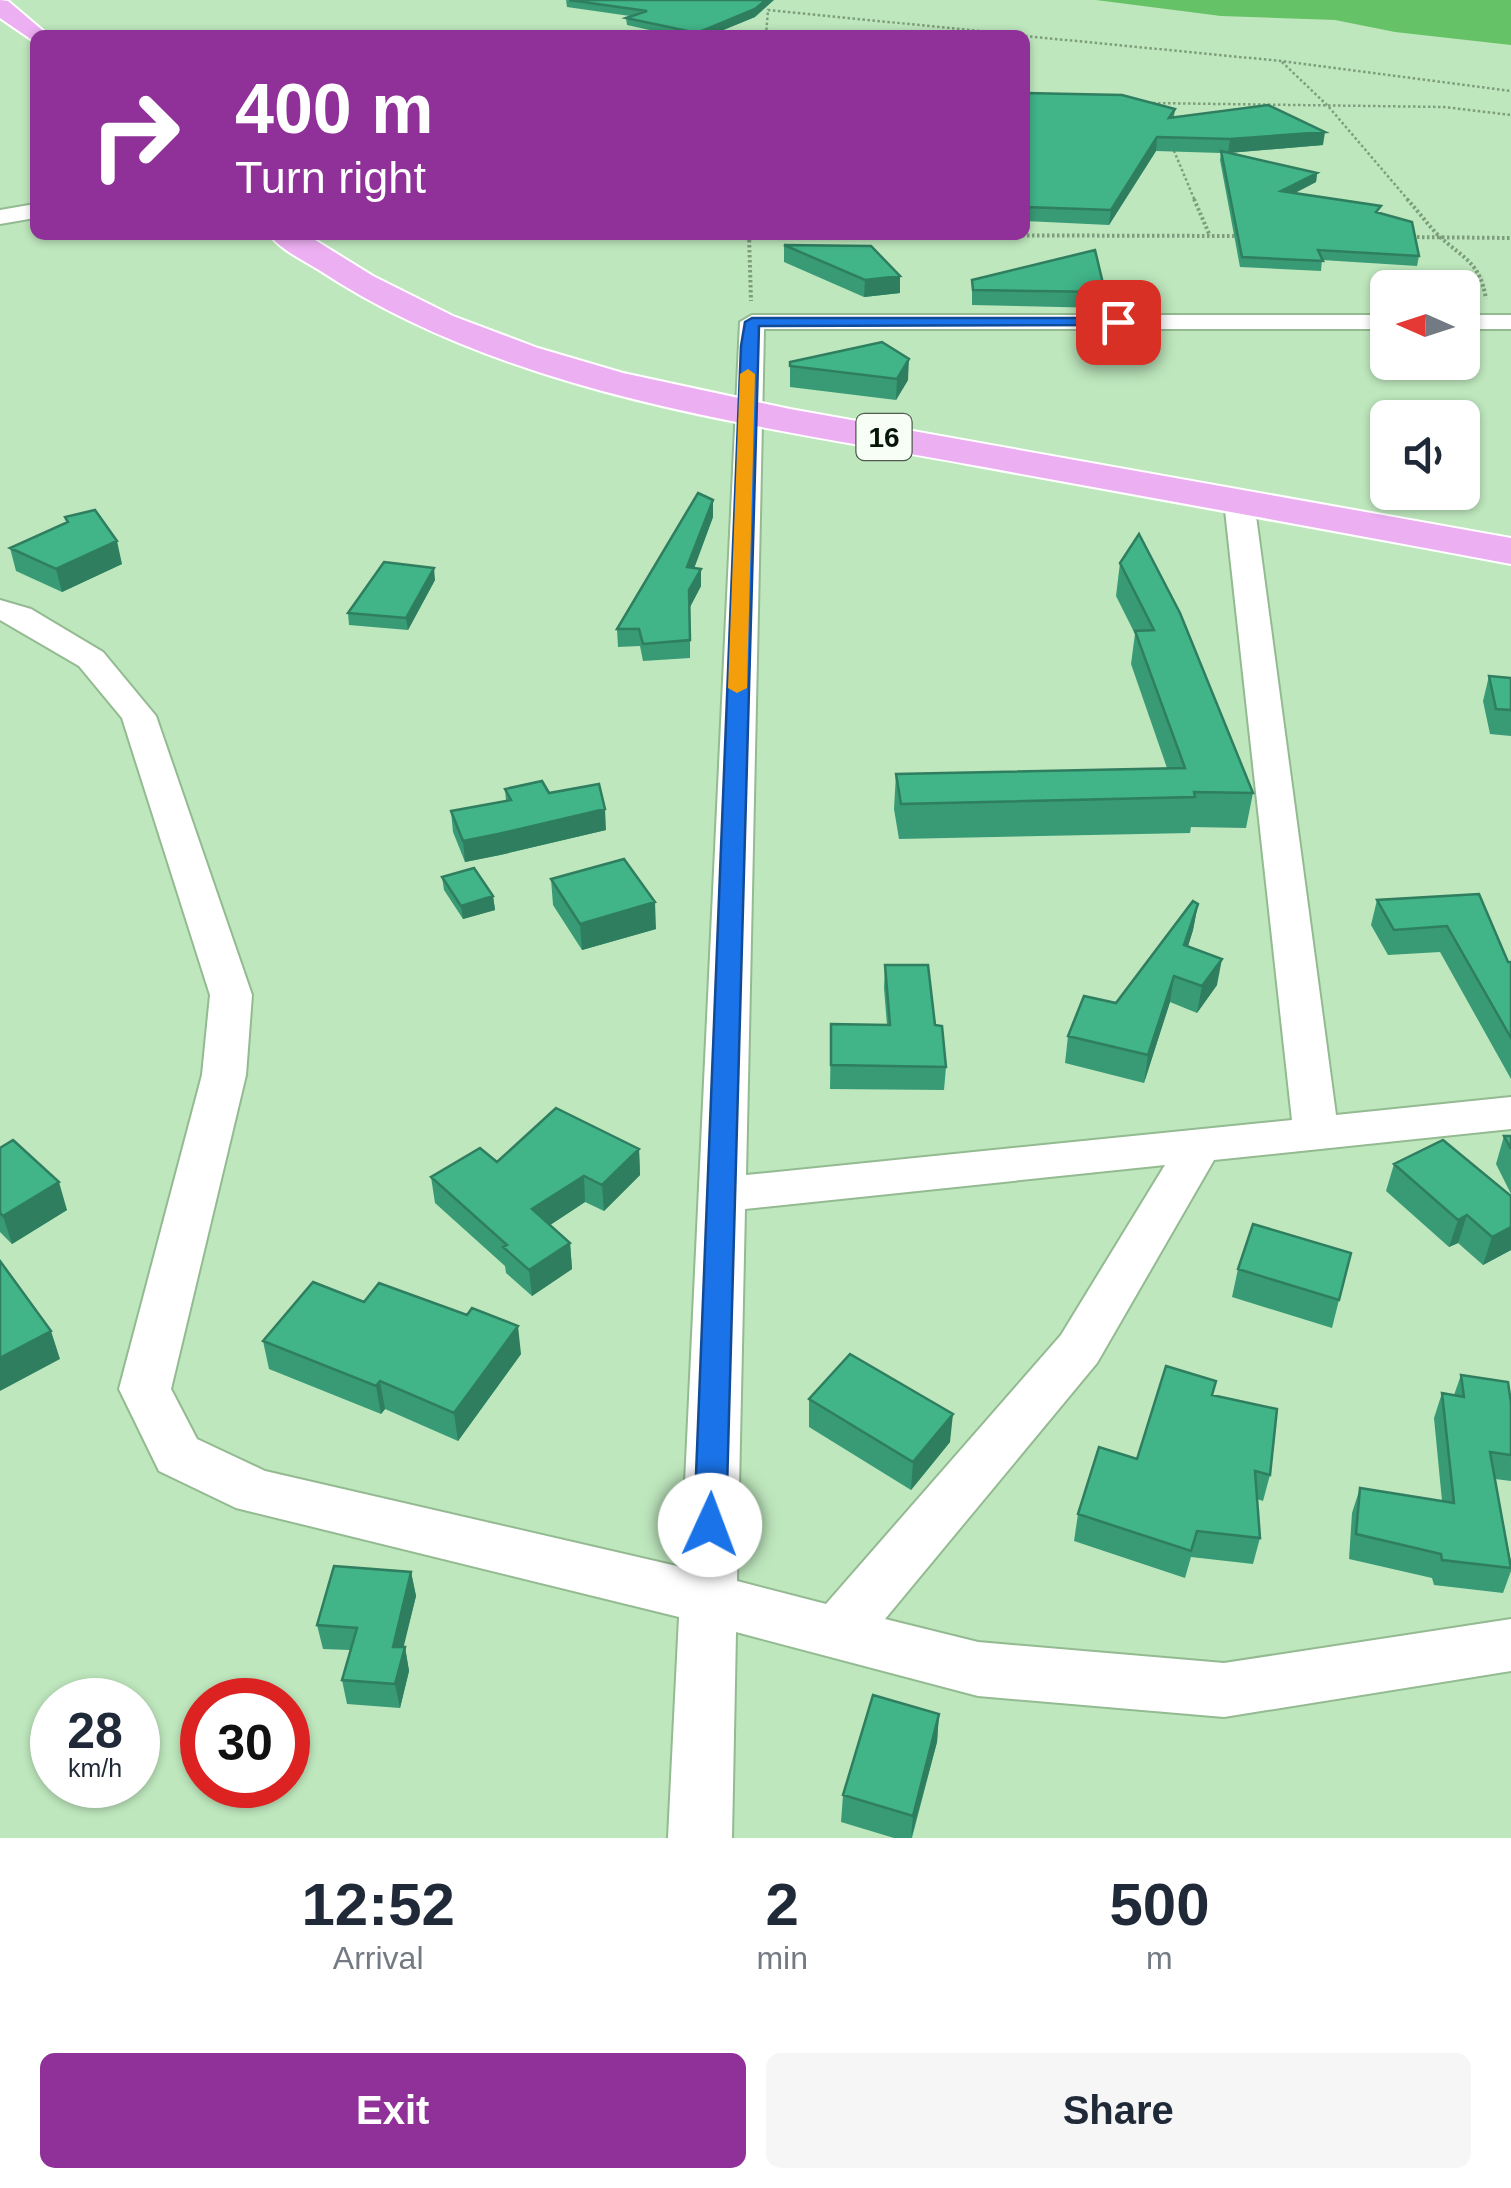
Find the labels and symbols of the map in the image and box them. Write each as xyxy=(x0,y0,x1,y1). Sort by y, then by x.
north arrow xyxy=(1370,270,1480,380)
pin xyxy=(1076,280,1161,365)
road number: 16 xyxy=(856,414,912,460)
position arrow xyxy=(658,1473,762,1577)
speed limit sign: 30 xyxy=(180,1678,310,1808)

